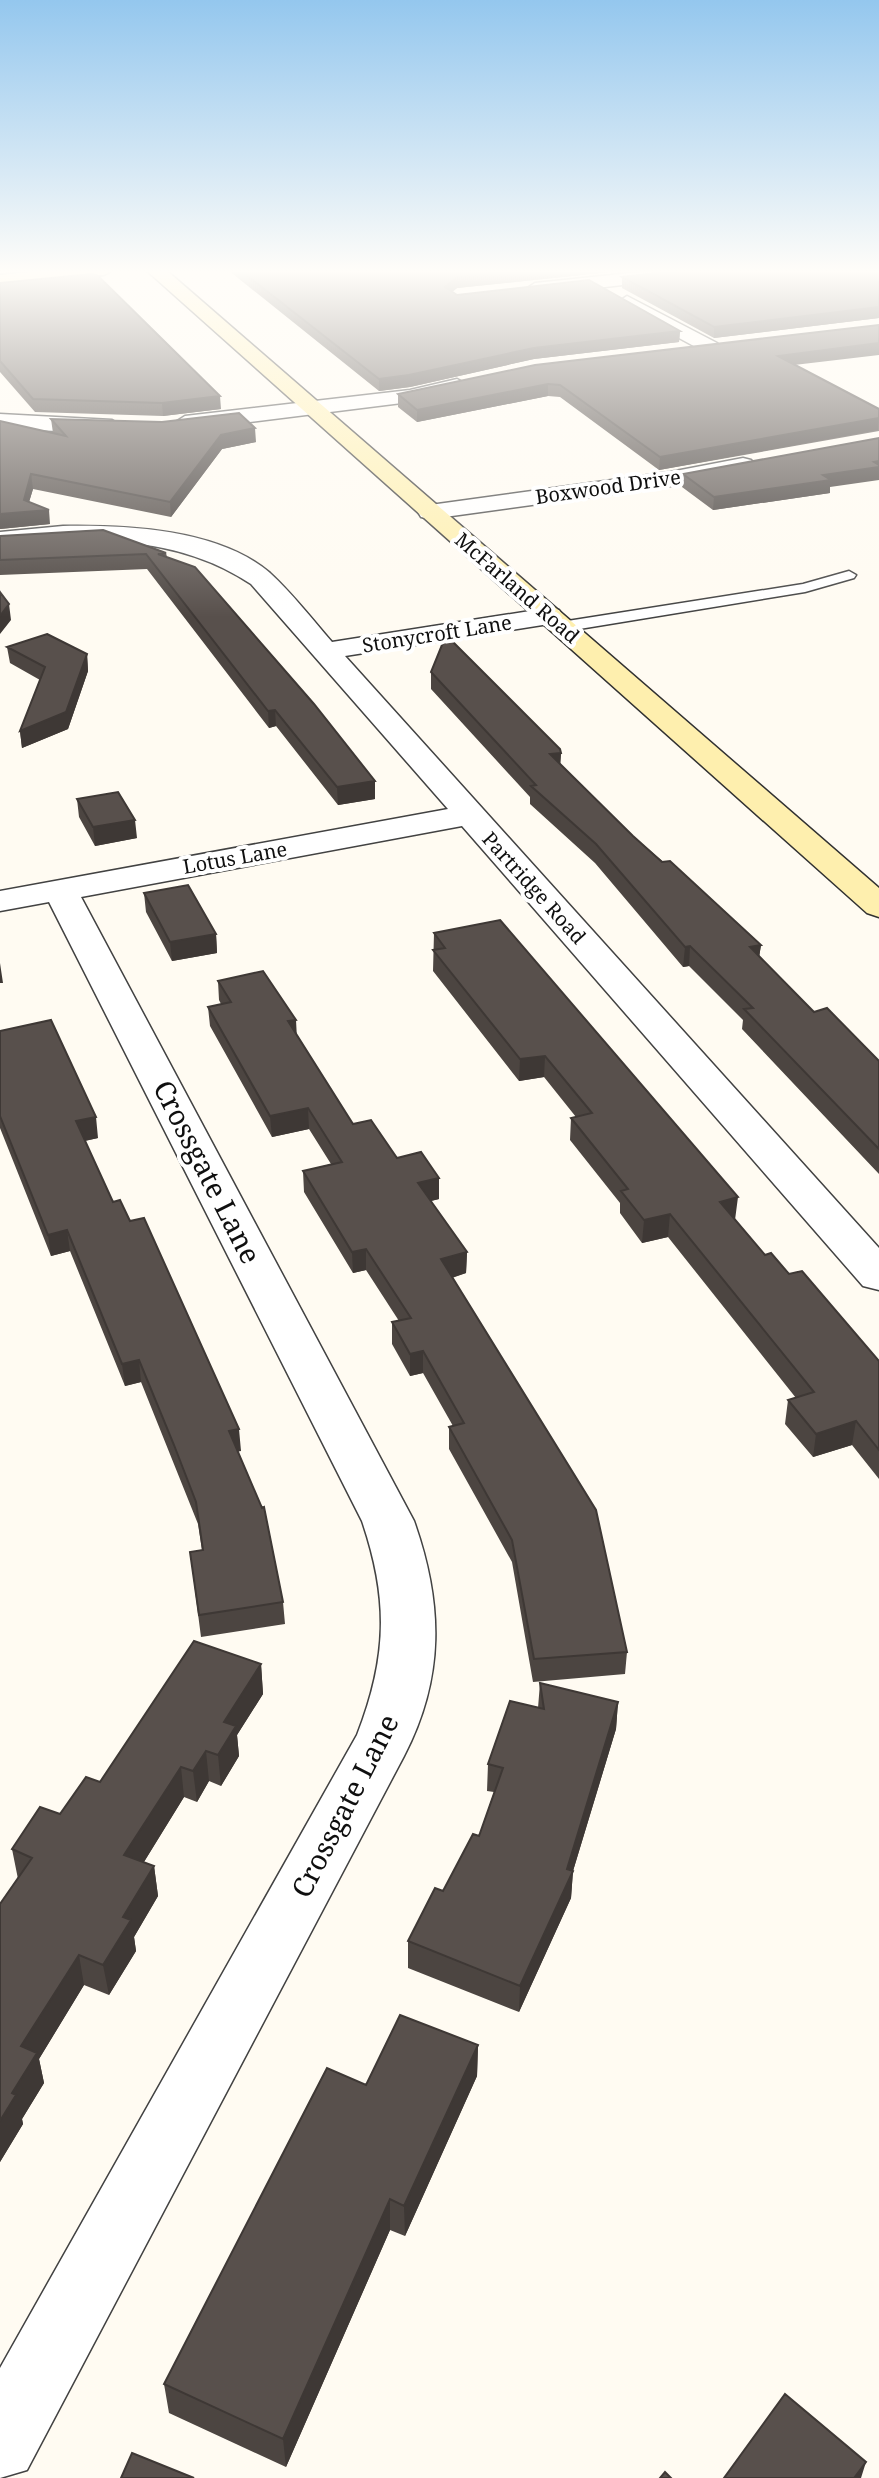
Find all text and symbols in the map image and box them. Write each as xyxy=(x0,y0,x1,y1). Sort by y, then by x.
street label: Boxwood Drive xyxy=(533,463,682,510)
street label: McFarland Road xyxy=(449,526,585,649)
street label: Stonycroft Lane xyxy=(360,608,514,659)
street label: Partridge Road xyxy=(477,826,592,950)
street label: Lotus Lane xyxy=(181,835,289,880)
street label: Crossgate Lane xyxy=(145,1073,270,1270)
street label: Crossgate Lane xyxy=(282,1707,407,1904)

